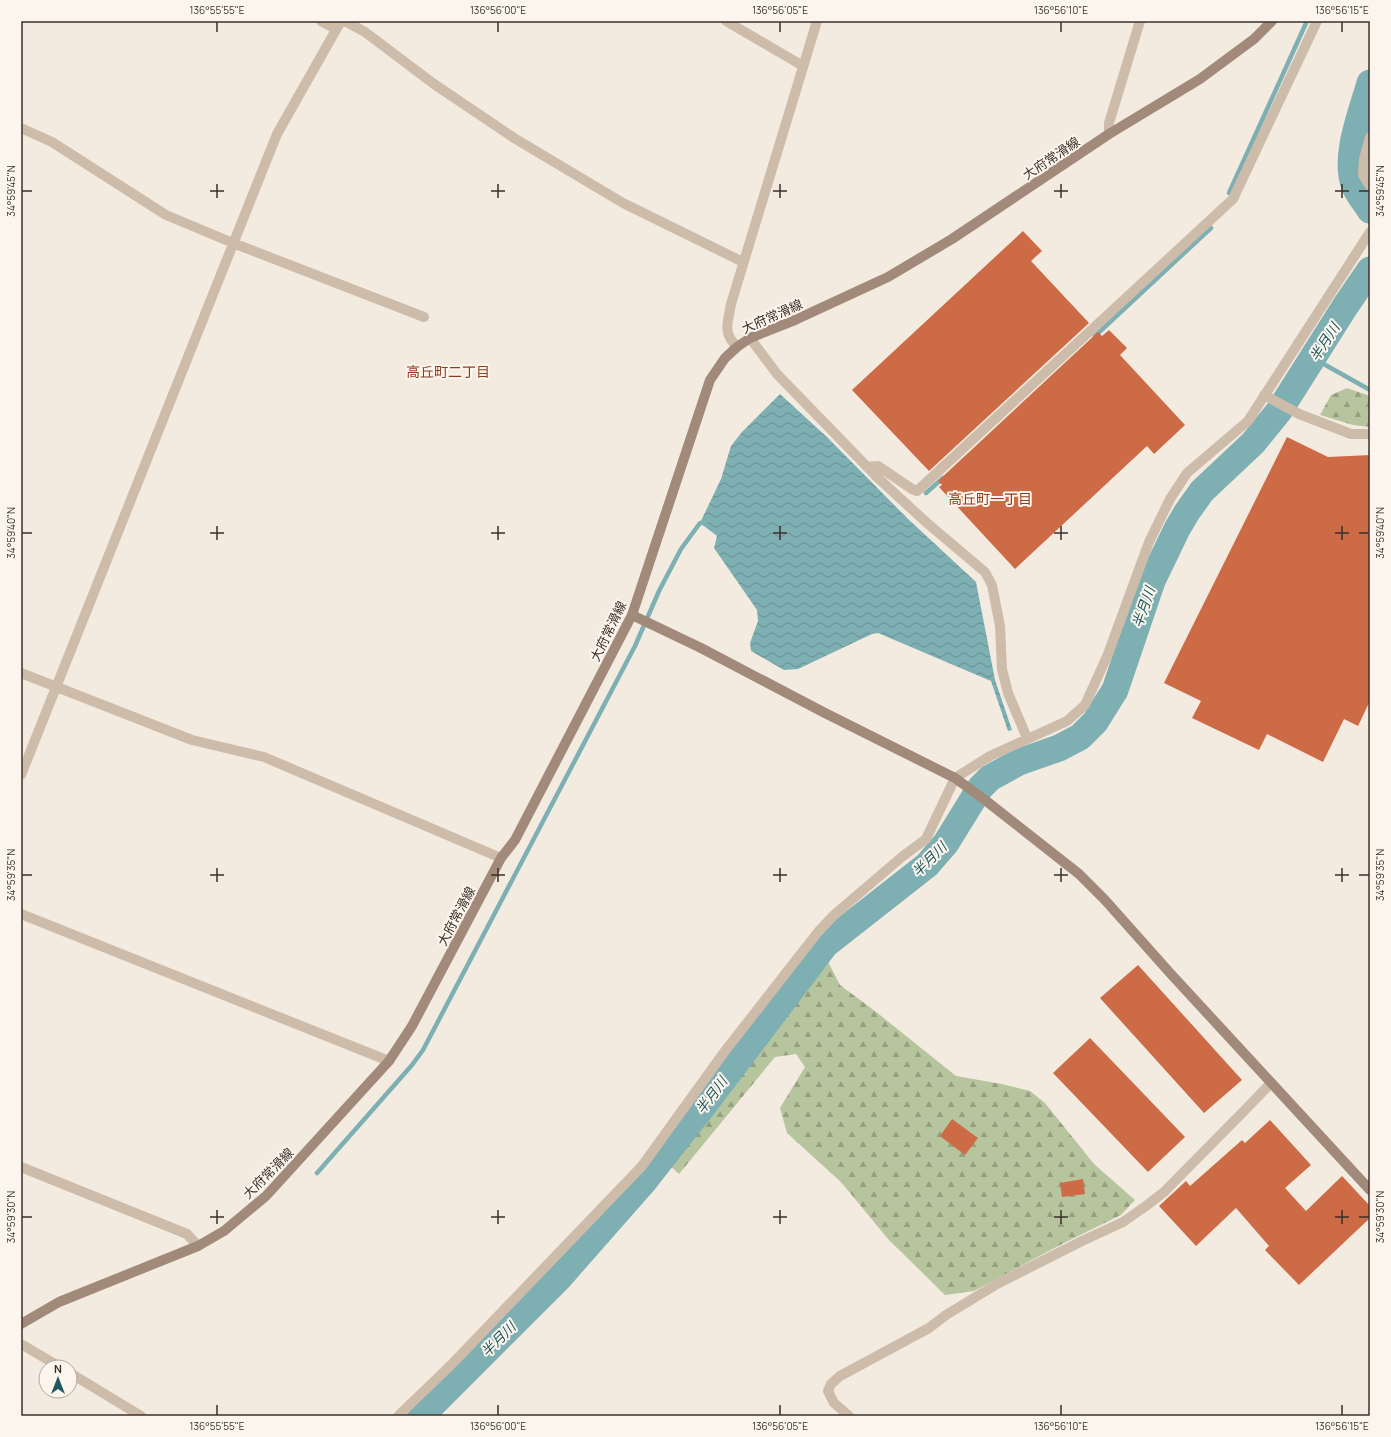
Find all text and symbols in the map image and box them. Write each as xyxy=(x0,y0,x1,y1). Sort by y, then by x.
text: 136°55'55"E xyxy=(190,3,245,17)
text: 136°56'00"E xyxy=(470,3,526,17)
text: 136°56'05"E xyxy=(752,3,808,17)
text: 136°56'10"E xyxy=(1034,3,1088,17)
text: 136°56'15"E xyxy=(1315,3,1369,17)
street label: 大府常滑線 xyxy=(1019,132,1083,184)
text: 34°59'45"N xyxy=(4,165,18,217)
text: 34°59'45"N xyxy=(1373,165,1387,217)
street label: 大府常滑線 xyxy=(739,295,805,337)
water label: 半月川 xyxy=(1305,318,1344,365)
district label: 高丘町二丁目 xyxy=(406,362,490,381)
district label: 高丘町一丁目 xyxy=(948,489,1032,508)
text: 34°59'40"N xyxy=(4,507,18,559)
text: 34°59'40"N xyxy=(1373,507,1387,559)
water label: 半月川 xyxy=(1127,582,1159,630)
street label: 大府常滑線 xyxy=(586,598,630,664)
water label: 半月川 xyxy=(907,836,952,881)
text: 34°59'35"N xyxy=(4,849,18,901)
text: 34°59'35"N xyxy=(1373,849,1387,901)
street label: 大府常滑線 xyxy=(433,883,479,949)
water label: 半月川 xyxy=(691,1071,732,1117)
street label: 大府常滑線 xyxy=(239,1144,297,1202)
text: 34°59'30"N xyxy=(4,1191,18,1243)
text: 34°59'30"N xyxy=(1373,1191,1387,1243)
water label: 半月川 xyxy=(476,1316,521,1361)
north arrow xyxy=(38,1359,78,1399)
text: N xyxy=(54,1361,62,1376)
text: 136°55'55"E xyxy=(190,1419,245,1433)
text: 136°56'00"E xyxy=(470,1419,526,1433)
text: 136°56'05"E xyxy=(752,1419,808,1433)
text: 136°56'10"E xyxy=(1034,1419,1088,1433)
text: 136°56'15"E xyxy=(1315,1419,1369,1433)

